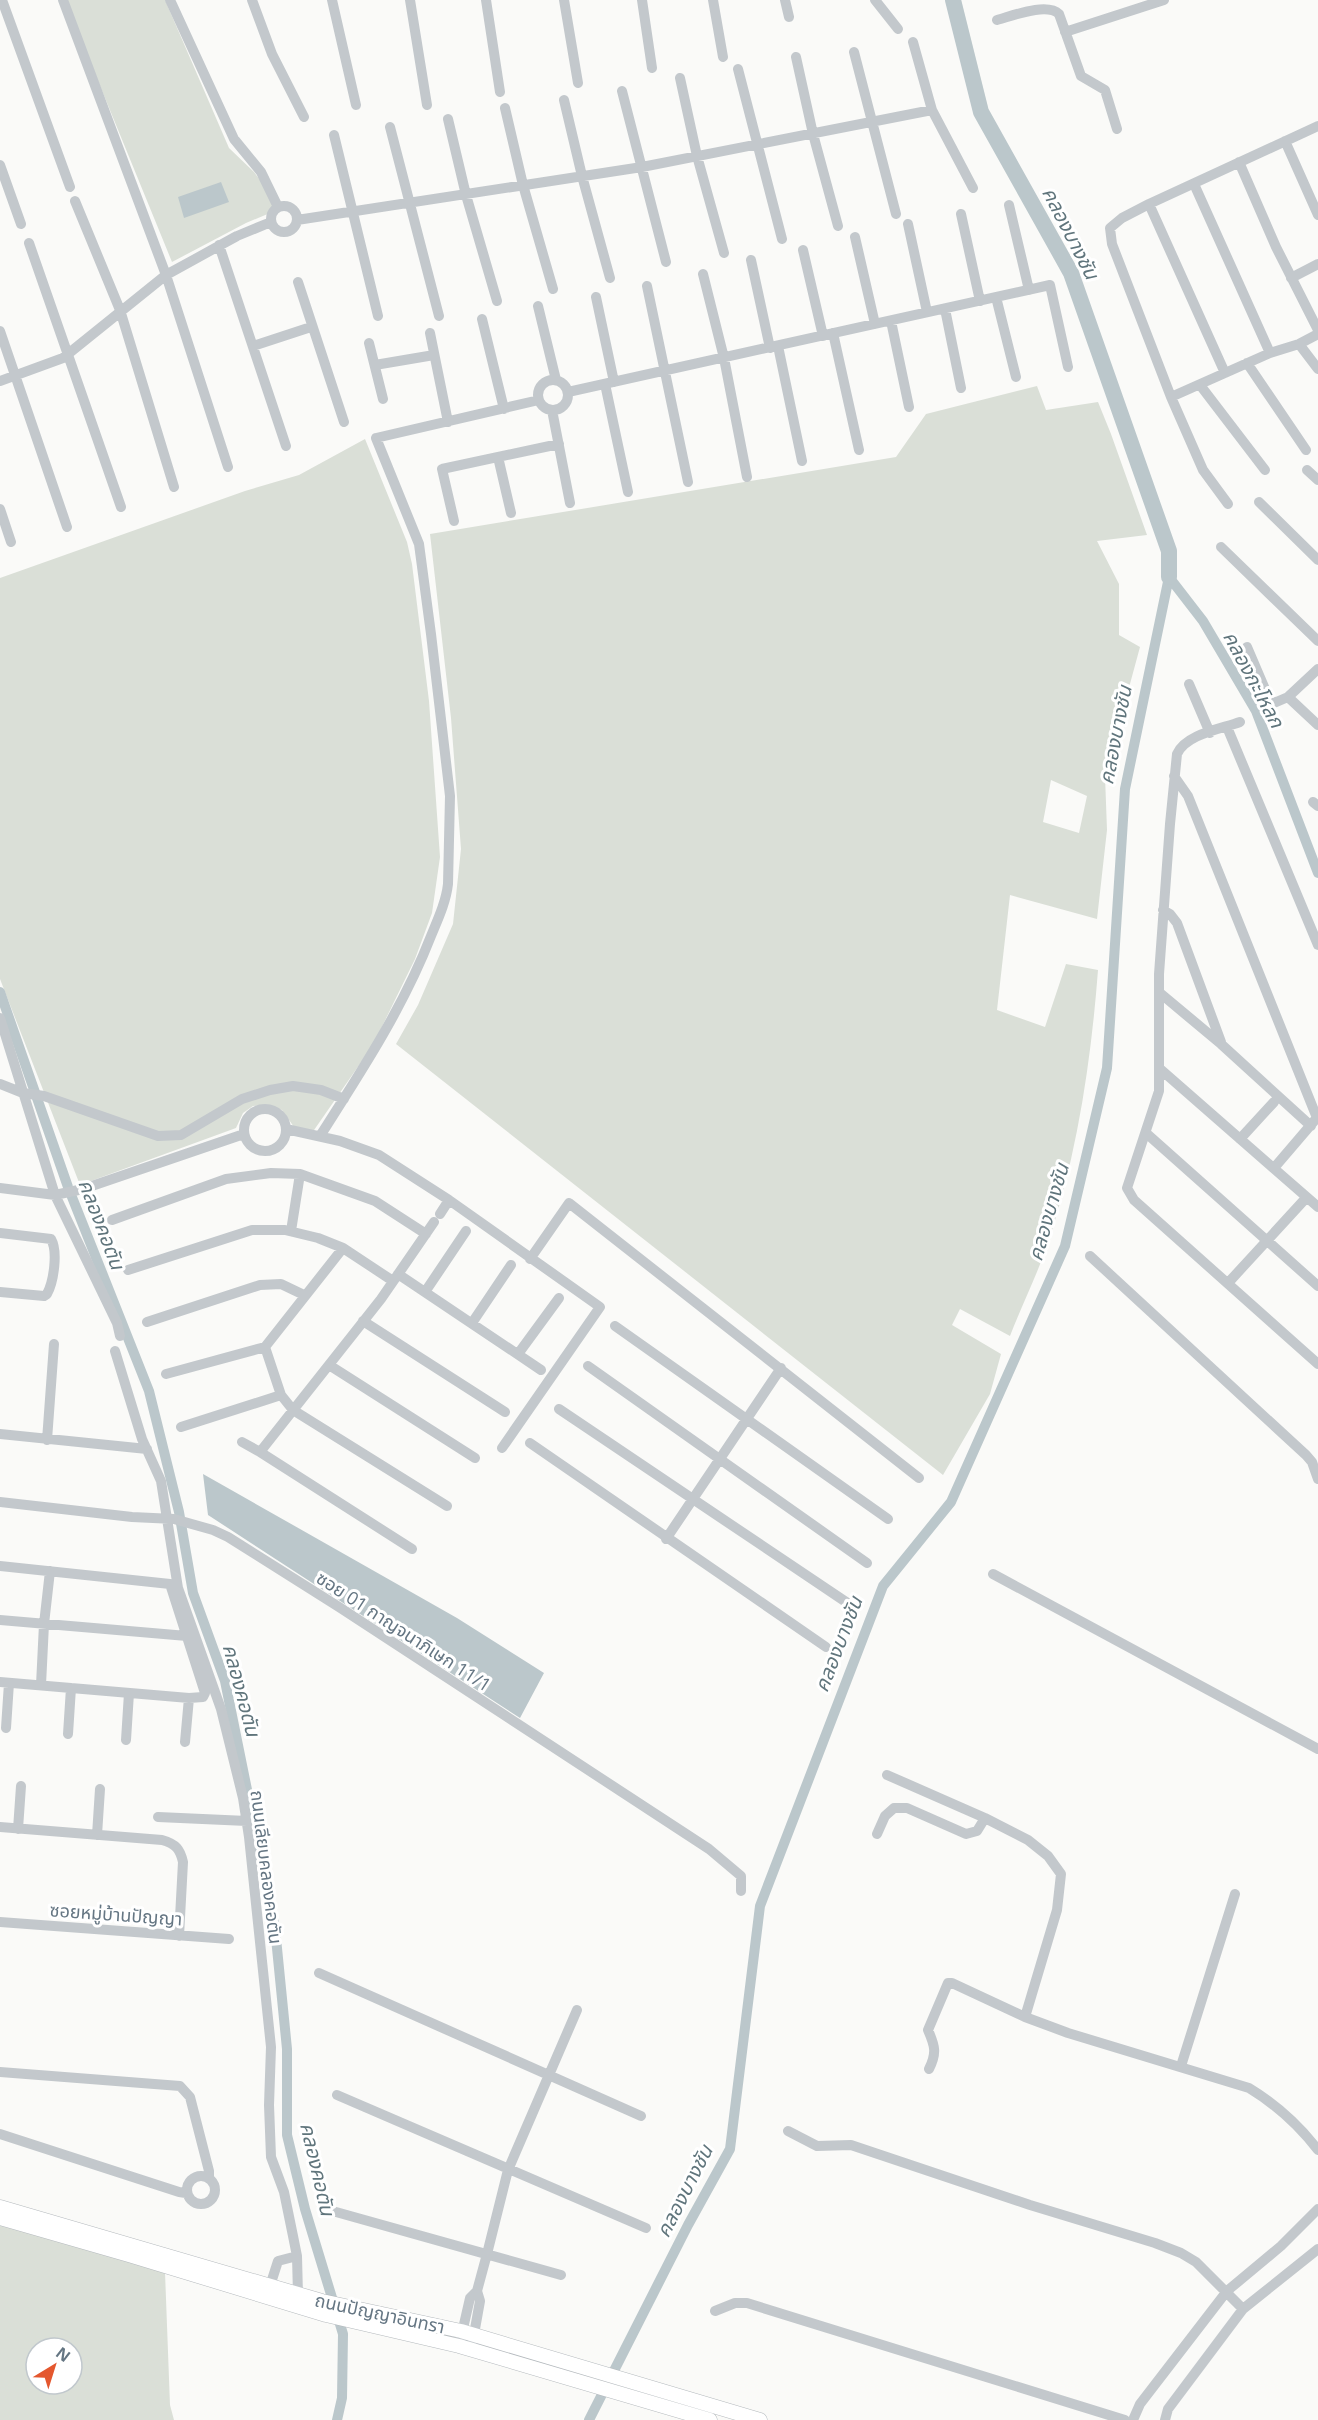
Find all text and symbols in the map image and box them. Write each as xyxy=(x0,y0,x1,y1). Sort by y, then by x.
water label: คลองบางชัน xyxy=(1036,182,1107,285)
water label: คลองกะโหลก xyxy=(1217,626,1291,733)
water label: คลองบางชัน xyxy=(1092,682,1138,787)
water label: คลองบางชัน xyxy=(1021,1158,1075,1264)
water label: คลองคอตัน xyxy=(72,1175,132,1275)
street label: ซอย 01 กาญจนาภิเษก 11/1 xyxy=(312,1565,496,1697)
water label: คลองบางชัน xyxy=(807,1591,869,1696)
water label: คลองคอตัน xyxy=(217,1641,268,1741)
street label: ถนนเลียบคลองคอตัน xyxy=(246,1789,288,1945)
street label: ซอยหมู่บ้านปัญญา xyxy=(49,1897,183,1932)
water label: คลองคอตัน xyxy=(294,2120,342,2220)
water label: คลองบางชัน xyxy=(649,2139,720,2242)
street label: ถนนปัญญาอินทรา xyxy=(313,2288,447,2338)
north arrow xyxy=(24,2336,84,2396)
text: N xyxy=(51,2342,75,2367)

